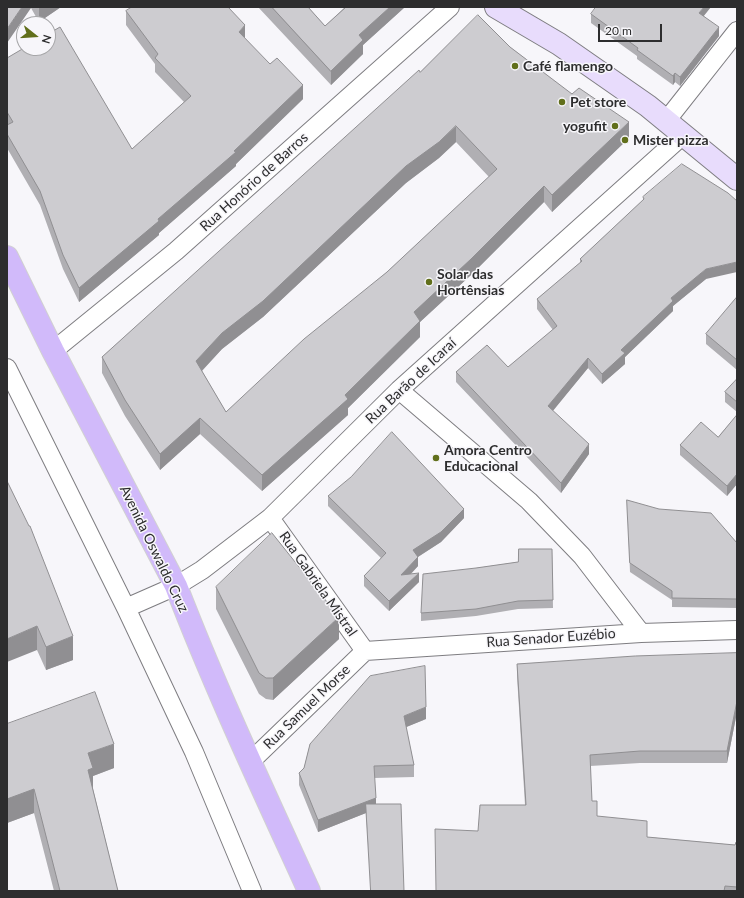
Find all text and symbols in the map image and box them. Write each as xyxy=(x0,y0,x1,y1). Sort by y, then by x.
north arrow xyxy=(16,16,56,56)
scale bar xyxy=(600,16,664,42)
text: 20 m xyxy=(605,23,632,38)
text: N xyxy=(40,33,54,45)
place label: Café flamengo xyxy=(523,58,613,74)
marker: Café flamengo xyxy=(510,61,520,71)
place label: Pet store xyxy=(570,94,626,110)
marker: Pet store xyxy=(557,97,567,107)
place label: yogufit xyxy=(563,118,607,134)
marker: yogufit xyxy=(610,121,620,131)
street label: Rua Honório de Barros xyxy=(197,129,311,235)
place label: Mister pizza xyxy=(633,132,709,148)
marker: Mister pizza xyxy=(620,135,630,145)
place label: Solar das Hortênsias xyxy=(437,266,504,298)
marker: Solar das Hortênsias xyxy=(424,277,434,287)
street label: Rua Barão de Icaraí xyxy=(362,335,460,427)
place label: Amora Centro Educacional xyxy=(444,442,532,474)
marker: Amora Centro Educacional xyxy=(431,453,441,463)
street label: Avenida Oswaldo Cruz xyxy=(116,483,192,615)
street label: Rua Gabriela Mistral xyxy=(276,528,360,640)
street label: Rua Senador Euzébio xyxy=(486,625,616,651)
street label: Rua Samuel Morse xyxy=(260,661,354,753)

